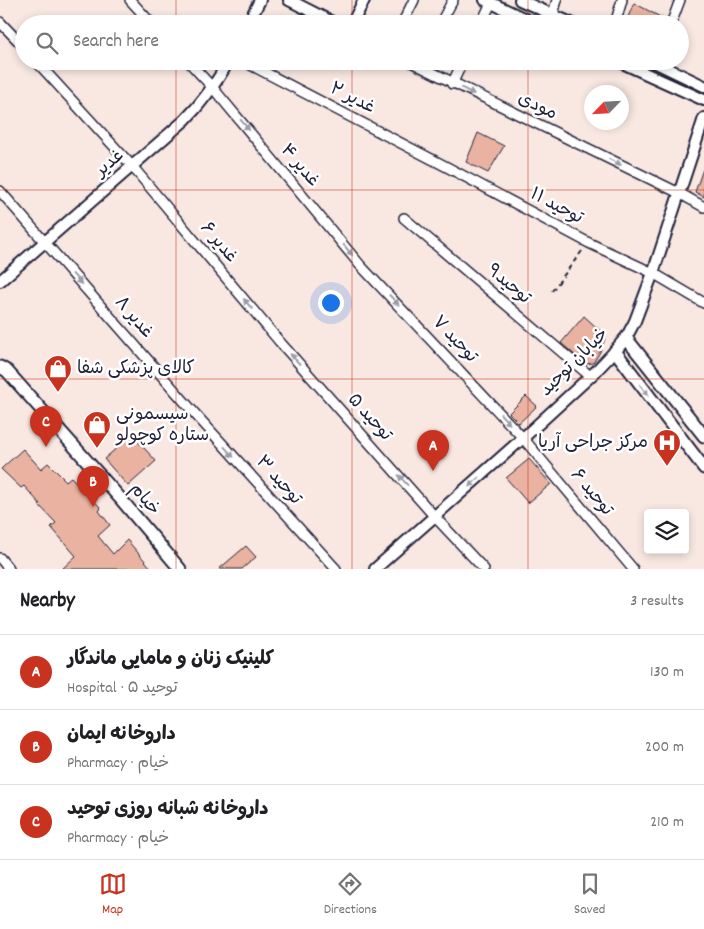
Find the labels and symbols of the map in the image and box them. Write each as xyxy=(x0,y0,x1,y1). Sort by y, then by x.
street label: غدیر ۲ xyxy=(325,77,379,121)
north arrow xyxy=(584,85,629,130)
one-way arrow xyxy=(461,87,475,95)
street label: مودی xyxy=(513,87,561,127)
one-way arrow xyxy=(239,119,250,132)
street label: غدیر ۴ xyxy=(274,139,324,193)
street label: غدیر xyxy=(88,144,130,185)
one-way arrow xyxy=(608,158,622,166)
street label: توحید ۱۱ xyxy=(525,183,588,232)
street label: غدیر ۶ xyxy=(193,217,243,269)
one-way arrow xyxy=(343,244,354,257)
street label: توحید۹ xyxy=(480,259,536,312)
one-way arrow xyxy=(72,272,83,285)
your location xyxy=(318,290,344,316)
street label: غدیر ۸ xyxy=(108,292,158,344)
one-way arrow xyxy=(388,294,400,306)
one-way arrow xyxy=(242,297,253,310)
street label: توحید ۷ xyxy=(426,311,483,370)
street label: خیابان توحید xyxy=(535,323,615,403)
one-way arrow xyxy=(289,353,301,365)
shop icon: کالای پزشکی شفا xyxy=(43,354,73,393)
place label: کالای پزشکی شفا xyxy=(77,357,195,382)
one-way arrow xyxy=(639,383,650,396)
street label: توحید ۵ xyxy=(341,389,398,448)
place label: سیسمونی ستاره کوچولو xyxy=(115,403,209,449)
pin: C xyxy=(30,406,62,447)
shop icon: سیسمونی ستاره کوچولو xyxy=(82,410,112,449)
one-way arrow xyxy=(499,413,511,425)
hospital icon: مرکز جراحی آریا xyxy=(652,428,682,467)
pin: A xyxy=(417,430,449,471)
place label: مرکز جراحی آریا xyxy=(538,431,648,456)
one-way arrow xyxy=(223,445,235,457)
street label: توحید ۳ xyxy=(249,451,307,512)
street label: توحید ۶ xyxy=(564,464,619,523)
pin: B xyxy=(77,466,109,507)
one-way arrow xyxy=(397,474,408,487)
one-way arrow xyxy=(467,477,480,488)
street label: خیام xyxy=(123,478,165,522)

